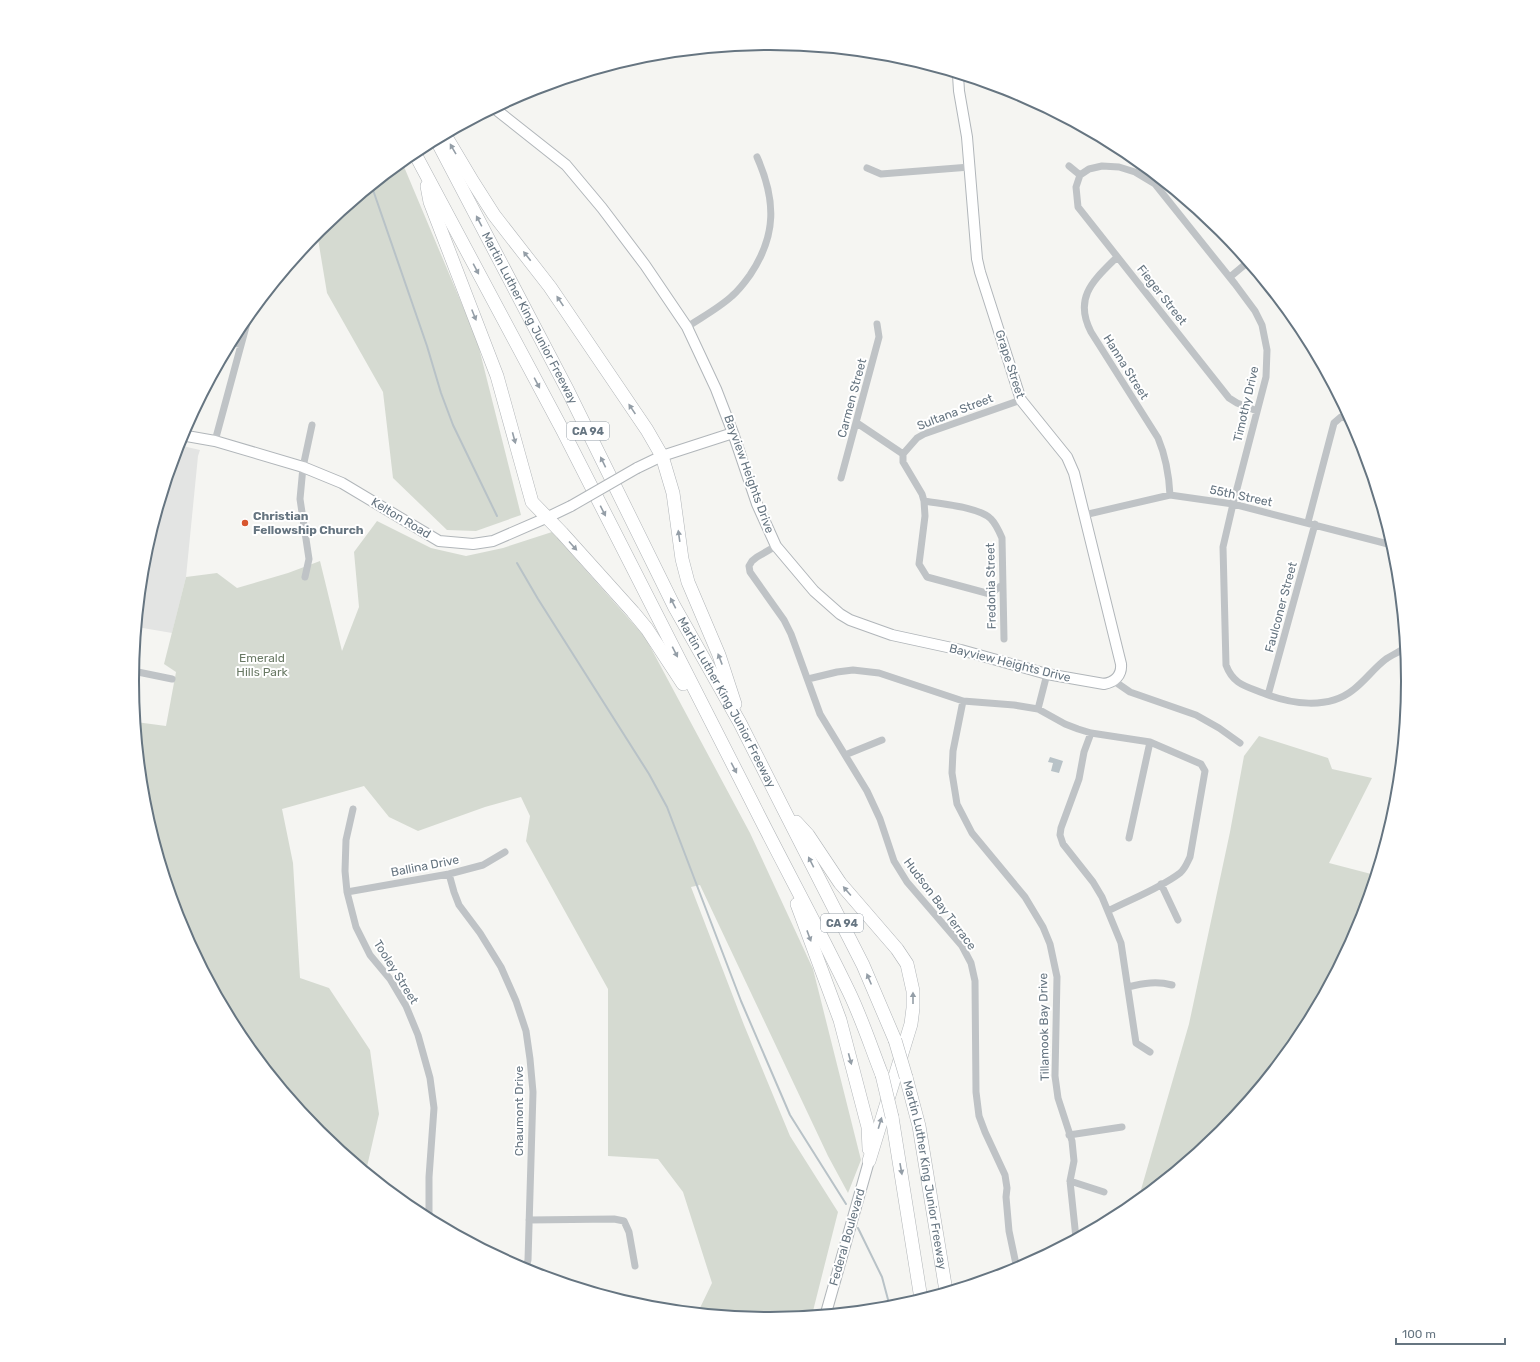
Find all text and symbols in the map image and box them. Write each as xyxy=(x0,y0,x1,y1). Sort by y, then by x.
one-way arrow xyxy=(449,144,457,154)
one-way arrow xyxy=(476,216,482,227)
street label: Martin Luther King Junior Freeway xyxy=(479,230,580,407)
one-way arrow xyxy=(522,251,531,262)
street label: Fieger Street xyxy=(1134,262,1190,328)
one-way arrow xyxy=(473,263,479,275)
one-way arrow xyxy=(556,296,564,306)
one-way arrow xyxy=(471,309,477,320)
street label: Grape Street xyxy=(992,328,1028,400)
street label: Hanna Street xyxy=(1100,332,1152,402)
street label: Carmen Street xyxy=(835,357,869,439)
street label: Timothy Drive xyxy=(1230,365,1262,443)
one-way arrow xyxy=(534,377,541,389)
street label: Sultana Street xyxy=(915,391,995,433)
one-way arrow xyxy=(629,403,636,414)
street label: Bayview Heights Drive xyxy=(721,413,777,535)
road number: CA 94 xyxy=(567,422,609,440)
one-way arrow xyxy=(511,433,517,445)
one-way arrow xyxy=(600,456,606,467)
street label: 55th Street xyxy=(1208,483,1274,510)
street label: Kelton Road xyxy=(369,495,433,541)
one-way arrow xyxy=(600,505,607,517)
place label: Christian Fellowship Church xyxy=(253,509,364,537)
marker: Christian Fellowship Church xyxy=(240,518,250,528)
one-way arrow xyxy=(676,530,682,542)
one-way arrow xyxy=(569,541,578,551)
street label: Fredonia Street xyxy=(983,542,999,629)
street label: Faulconer Street xyxy=(1262,560,1300,654)
one-way arrow xyxy=(669,597,676,609)
street label: Martin Luther King Junior Freeway xyxy=(675,615,779,790)
street label: Bayview Heights Drive xyxy=(948,641,1072,685)
one-way arrow xyxy=(672,646,678,658)
park label: Emerald Hills Park xyxy=(236,651,288,679)
one-way arrow xyxy=(716,652,722,664)
one-way arrow xyxy=(731,762,738,773)
street label: Ballina Drive xyxy=(390,852,461,879)
street label: Hudson Bay Terrace xyxy=(901,855,979,953)
one-way arrow xyxy=(808,857,814,868)
one-way arrow xyxy=(842,885,851,896)
road number: CA 94 xyxy=(821,914,863,932)
one-way arrow xyxy=(806,930,812,942)
street label: Tooley Street xyxy=(371,937,421,1007)
street label: Tillamook Bay Drive xyxy=(1036,972,1052,1081)
one-way arrow xyxy=(866,973,872,984)
one-way arrow xyxy=(910,991,916,1004)
one-way arrow xyxy=(848,1053,854,1065)
street label: Chaumont Drive xyxy=(512,1066,526,1156)
street label: Martin Luther King Junior Freeway xyxy=(900,1079,949,1271)
one-way arrow xyxy=(877,1117,883,1129)
one-way arrow xyxy=(899,1163,905,1175)
street label: Federal Boulevard xyxy=(826,1187,868,1287)
scale bar xyxy=(1396,1320,1505,1346)
text: 100 m xyxy=(1402,1327,1436,1341)

